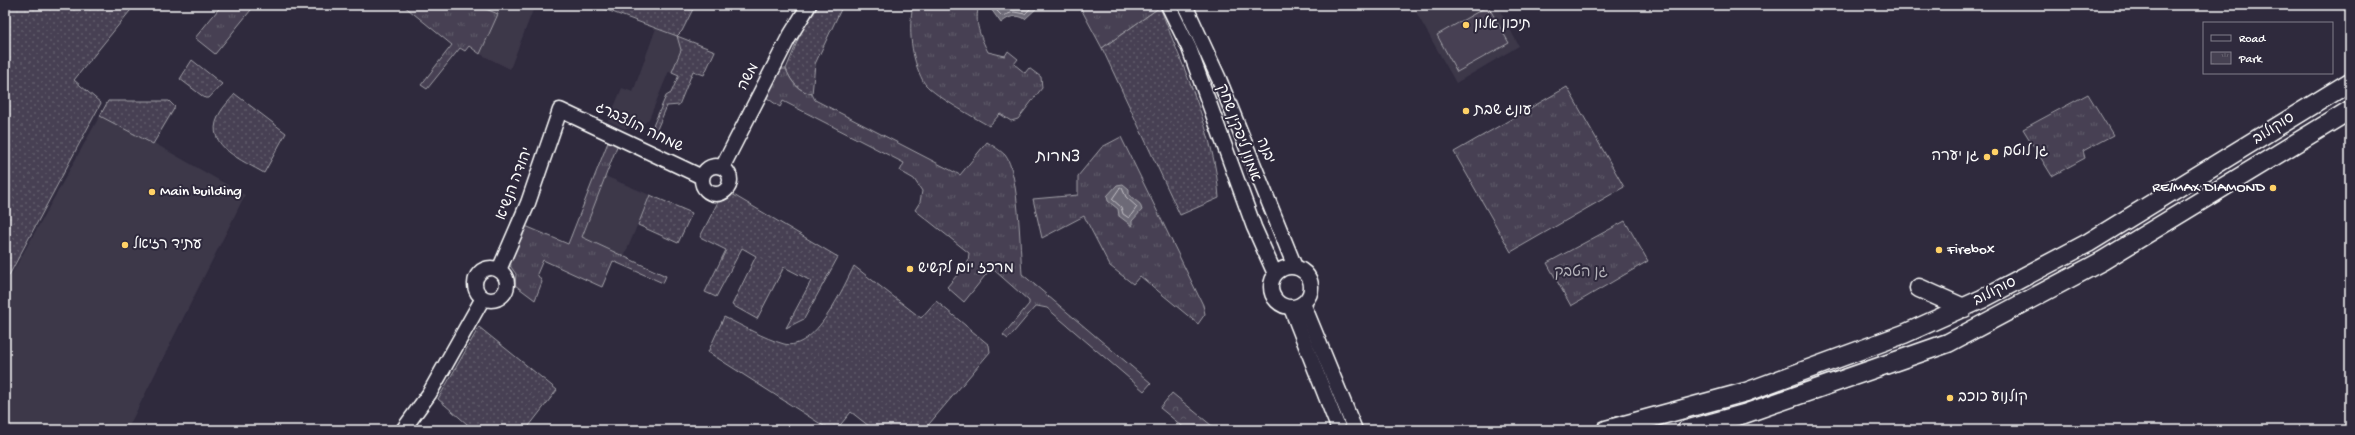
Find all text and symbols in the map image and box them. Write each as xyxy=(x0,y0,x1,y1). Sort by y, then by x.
place label: תיכון אלון xyxy=(1474,15,1531,34)
marker: תיכון אלון xyxy=(1461,20,1471,30)
legend xyxy=(2203,22,2333,74)
text: Road xyxy=(2239,33,2266,47)
text: Park xyxy=(2238,53,2264,67)
street label: משה xyxy=(734,60,764,94)
street label: אמנון ליפקין שחק xyxy=(1212,81,1265,185)
street label: שמחה הולצברג xyxy=(592,98,687,157)
place label: עונג שבת xyxy=(1473,102,1532,120)
marker: עונג שבת xyxy=(1461,106,1471,116)
street label: סוקולוב xyxy=(2249,108,2298,149)
street label: יבנה xyxy=(1252,135,1278,167)
place label: גן לוטם xyxy=(2003,142,2048,161)
street label: יהודה הנשיא xyxy=(493,145,537,223)
marker: גן לוטם xyxy=(1990,147,2000,157)
place label: גן יערה xyxy=(1931,148,1979,166)
district label: צמרות xyxy=(1035,149,1080,168)
marker: גן יערה xyxy=(1982,152,1992,162)
place label: RE/MAX DIAMOND xyxy=(2152,179,2265,197)
place label: Main building xyxy=(160,183,242,201)
marker: RE/MAX DIAMOND xyxy=(2268,183,2278,193)
marker: Main building xyxy=(147,187,157,197)
place label: עתיד רזיאל xyxy=(133,235,202,254)
marker: עתיד רזיאל xyxy=(120,240,130,250)
place label: Firebox xyxy=(1946,241,1995,259)
marker: Firebox xyxy=(1934,245,1944,255)
place label: מרכז יום לקשיש xyxy=(918,259,1014,278)
marker: מרכז יום לקשיש xyxy=(905,264,915,274)
park label: גן הטבק xyxy=(1554,264,1608,282)
street label: סוקולוב xyxy=(1970,273,2020,310)
place label: קולנוע כוכב xyxy=(1958,388,2028,407)
marker: קולנוע כוכב xyxy=(1945,393,1955,403)

